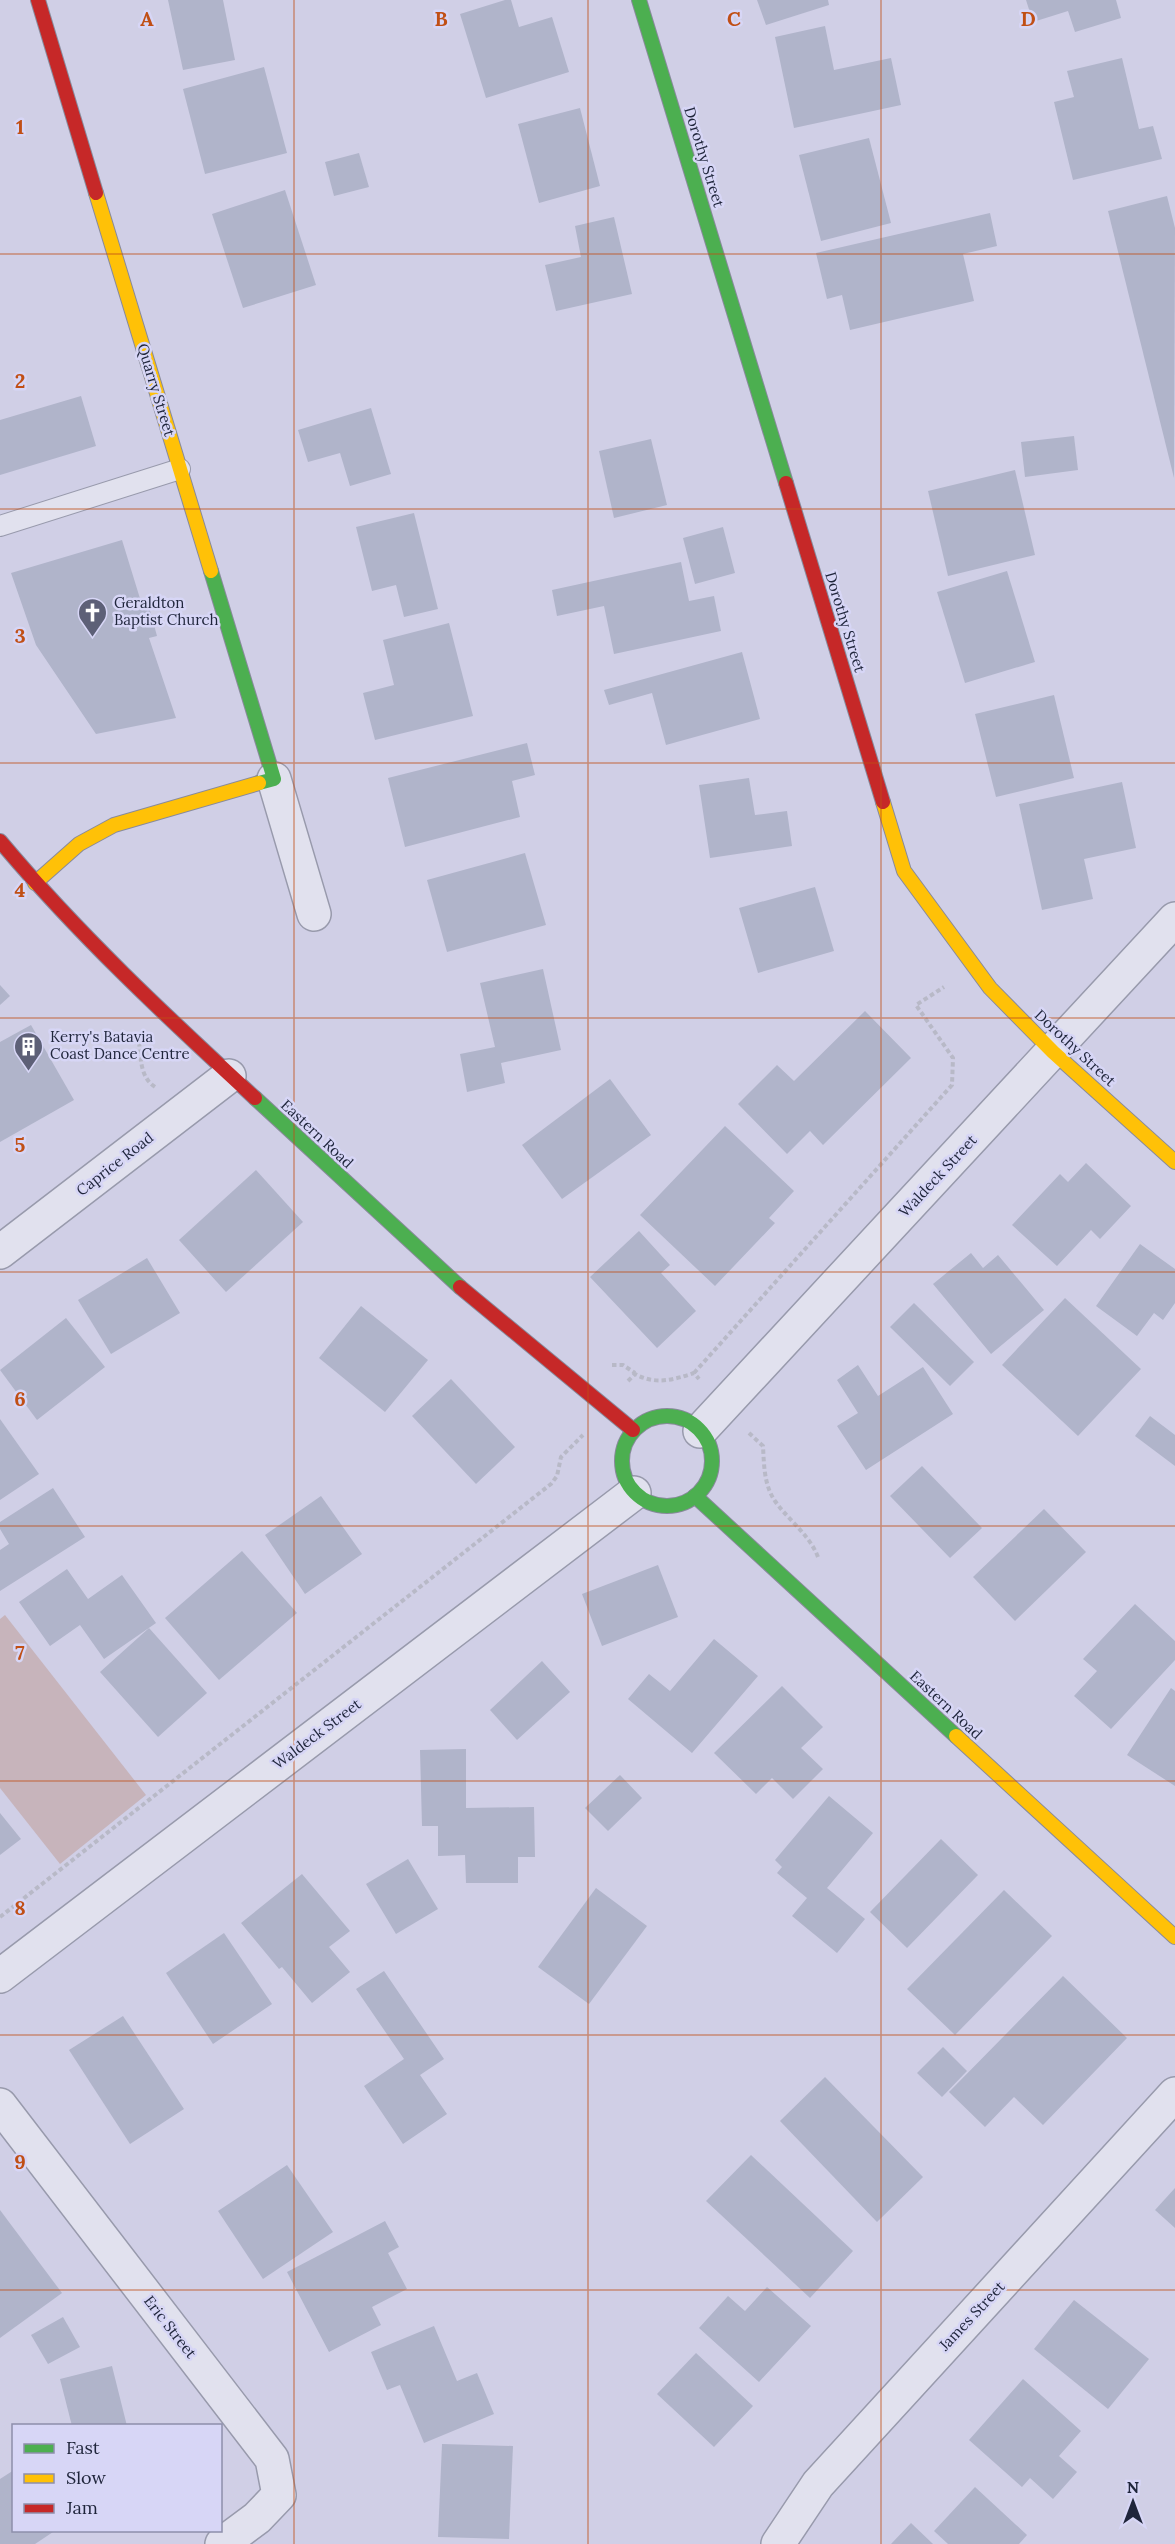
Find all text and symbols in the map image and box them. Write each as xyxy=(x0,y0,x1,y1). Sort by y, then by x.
text: A xyxy=(140,6,154,31)
text: B xyxy=(434,6,448,31)
text: C xyxy=(727,6,741,31)
text: D xyxy=(1020,6,1036,31)
street label: Dorothy Street xyxy=(680,104,729,210)
text: 1 xyxy=(16,114,24,139)
street label: Quarry Street xyxy=(133,341,180,439)
text: 2 xyxy=(15,368,25,393)
street label: Dorothy Street xyxy=(821,569,870,675)
place label: Geraldton Baptist Church xyxy=(114,593,219,629)
church icon: Geraldton Baptist Church xyxy=(77,596,109,638)
text: 3 xyxy=(14,623,26,648)
text: 4 xyxy=(15,877,26,902)
street label: Dorothy Street xyxy=(1031,1005,1120,1090)
place label: Kerry's Batavia Coast Dance Centre xyxy=(50,1027,190,1063)
building icon: Kerry's Batavia Coast Dance Centre xyxy=(13,1030,45,1072)
street label: Eastern Road xyxy=(277,1095,358,1172)
street label: Caprice Road xyxy=(72,1128,157,1200)
street label: Waldeck Street xyxy=(895,1130,981,1221)
text: 5 xyxy=(15,1132,26,1157)
text: 6 xyxy=(14,1386,26,1411)
text: 7 xyxy=(15,1640,25,1665)
street label: Eastern Road xyxy=(906,1666,987,1743)
street label: Waldeck Street xyxy=(269,1694,365,1773)
text: 8 xyxy=(14,1895,26,1920)
text: 9 xyxy=(14,2149,26,2174)
street label: James Street xyxy=(934,2277,1009,2355)
street label: Eric Street xyxy=(140,2291,201,2362)
legend xyxy=(12,2424,222,2532)
text: Fast xyxy=(66,2436,100,2459)
text: Slow xyxy=(66,2466,106,2489)
north arrow xyxy=(1103,2472,1163,2532)
text: N xyxy=(1127,2477,1139,2497)
text: Jam xyxy=(65,2496,98,2519)

